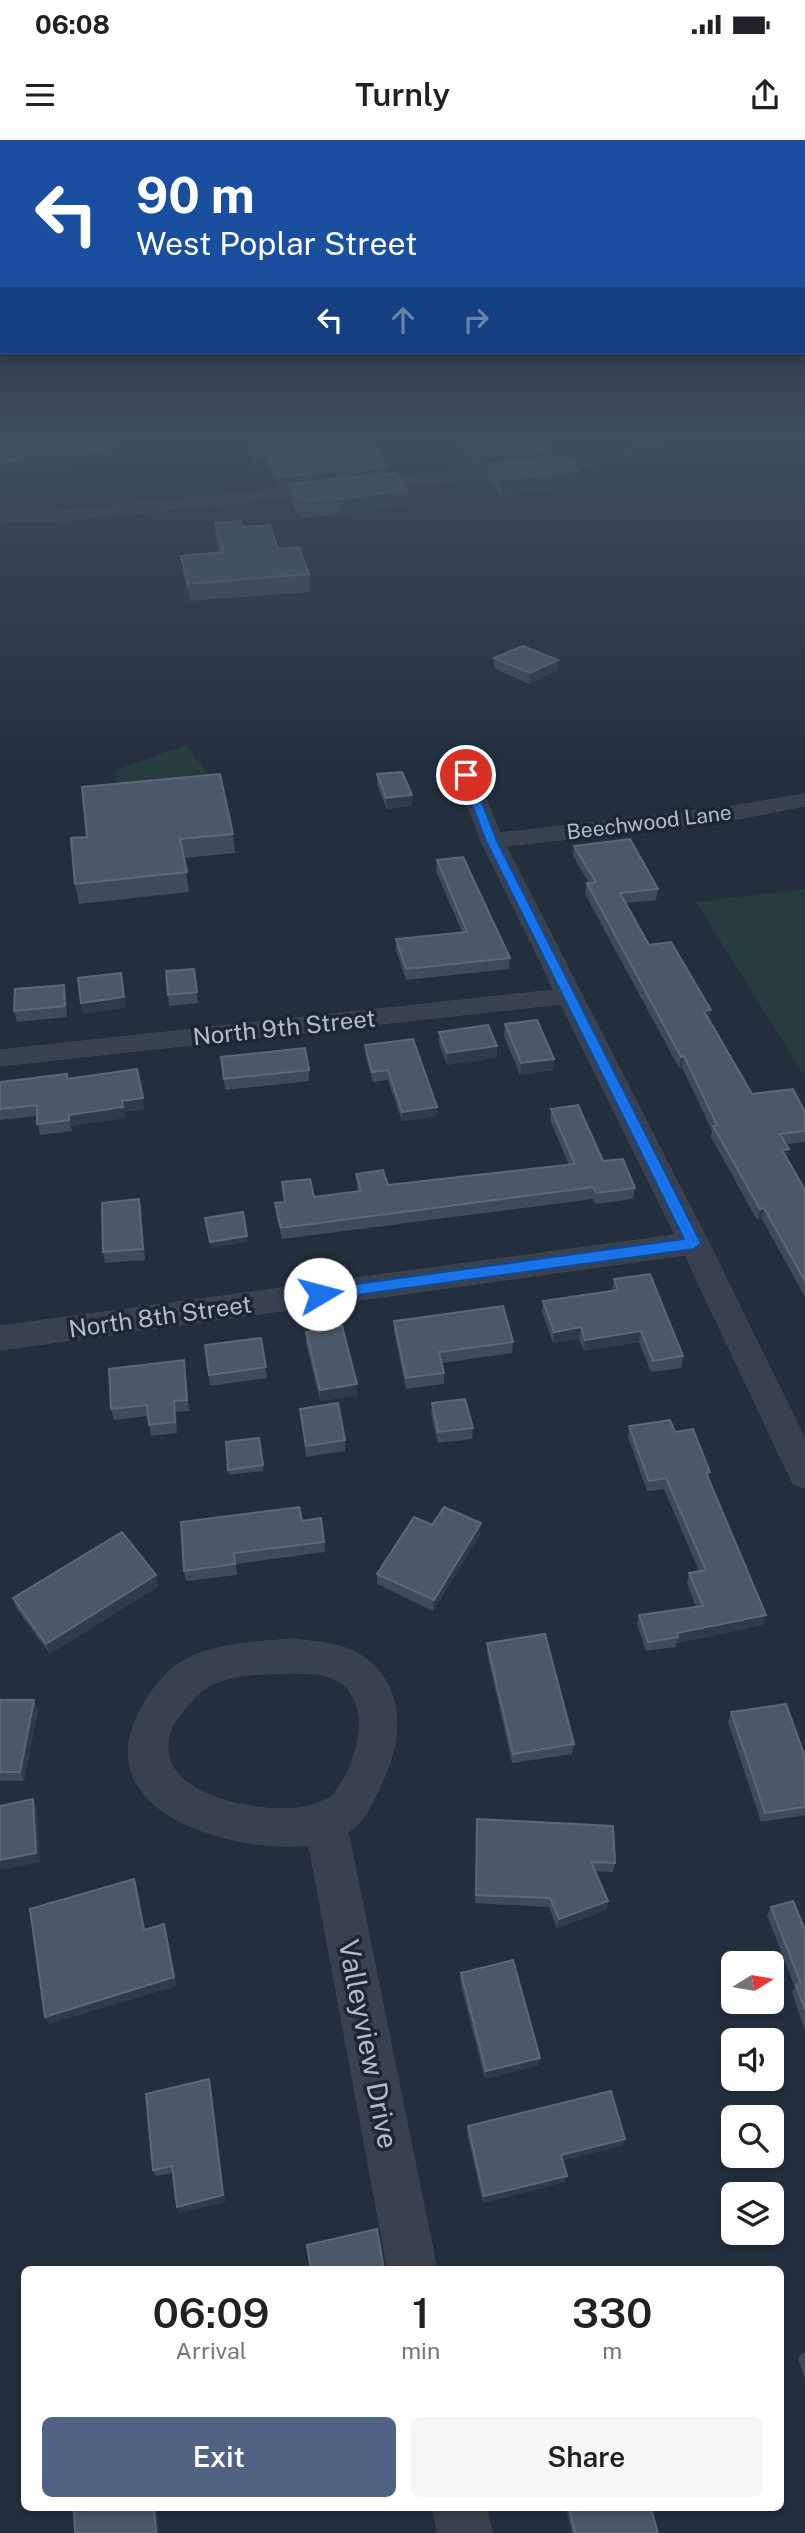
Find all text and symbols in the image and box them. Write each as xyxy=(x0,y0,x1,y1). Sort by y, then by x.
text: 06:08 xyxy=(35,9,110,40)
icon: menu xyxy=(21,76,59,114)
text: Turnly xyxy=(355,76,450,113)
icon: share xyxy=(746,76,784,114)
text: 90 m xyxy=(136,166,255,224)
icon: left xyxy=(21,168,112,259)
text: West Poplar Street xyxy=(136,225,417,262)
icon: left xyxy=(311,301,349,339)
icon: ahead xyxy=(384,301,422,339)
icon: right xyxy=(457,301,495,339)
pin xyxy=(436,745,496,805)
icon: arrive xyxy=(447,756,485,794)
street label: Beechwood Lane xyxy=(565,799,733,845)
street label: North 9th Street xyxy=(191,1003,377,1051)
position arrow xyxy=(283,1257,357,1331)
street label: North 8th Street xyxy=(67,1289,253,1343)
street label: Valleyview Drive xyxy=(333,1937,405,2151)
north arrow xyxy=(721,1951,784,2014)
map controls xyxy=(721,1951,784,2245)
button: sound xyxy=(721,2028,784,2091)
button: search xyxy=(721,2105,784,2168)
button: layers xyxy=(721,2182,784,2245)
text: 06:09 xyxy=(153,2288,270,2337)
text: 1 xyxy=(412,2288,430,2337)
text: 330 xyxy=(572,2288,652,2337)
text: Arrival xyxy=(176,2337,247,2364)
text: min xyxy=(401,2337,440,2364)
text: m xyxy=(602,2337,622,2364)
button: Exit xyxy=(42,2417,396,2497)
button: Share xyxy=(410,2417,763,2497)

